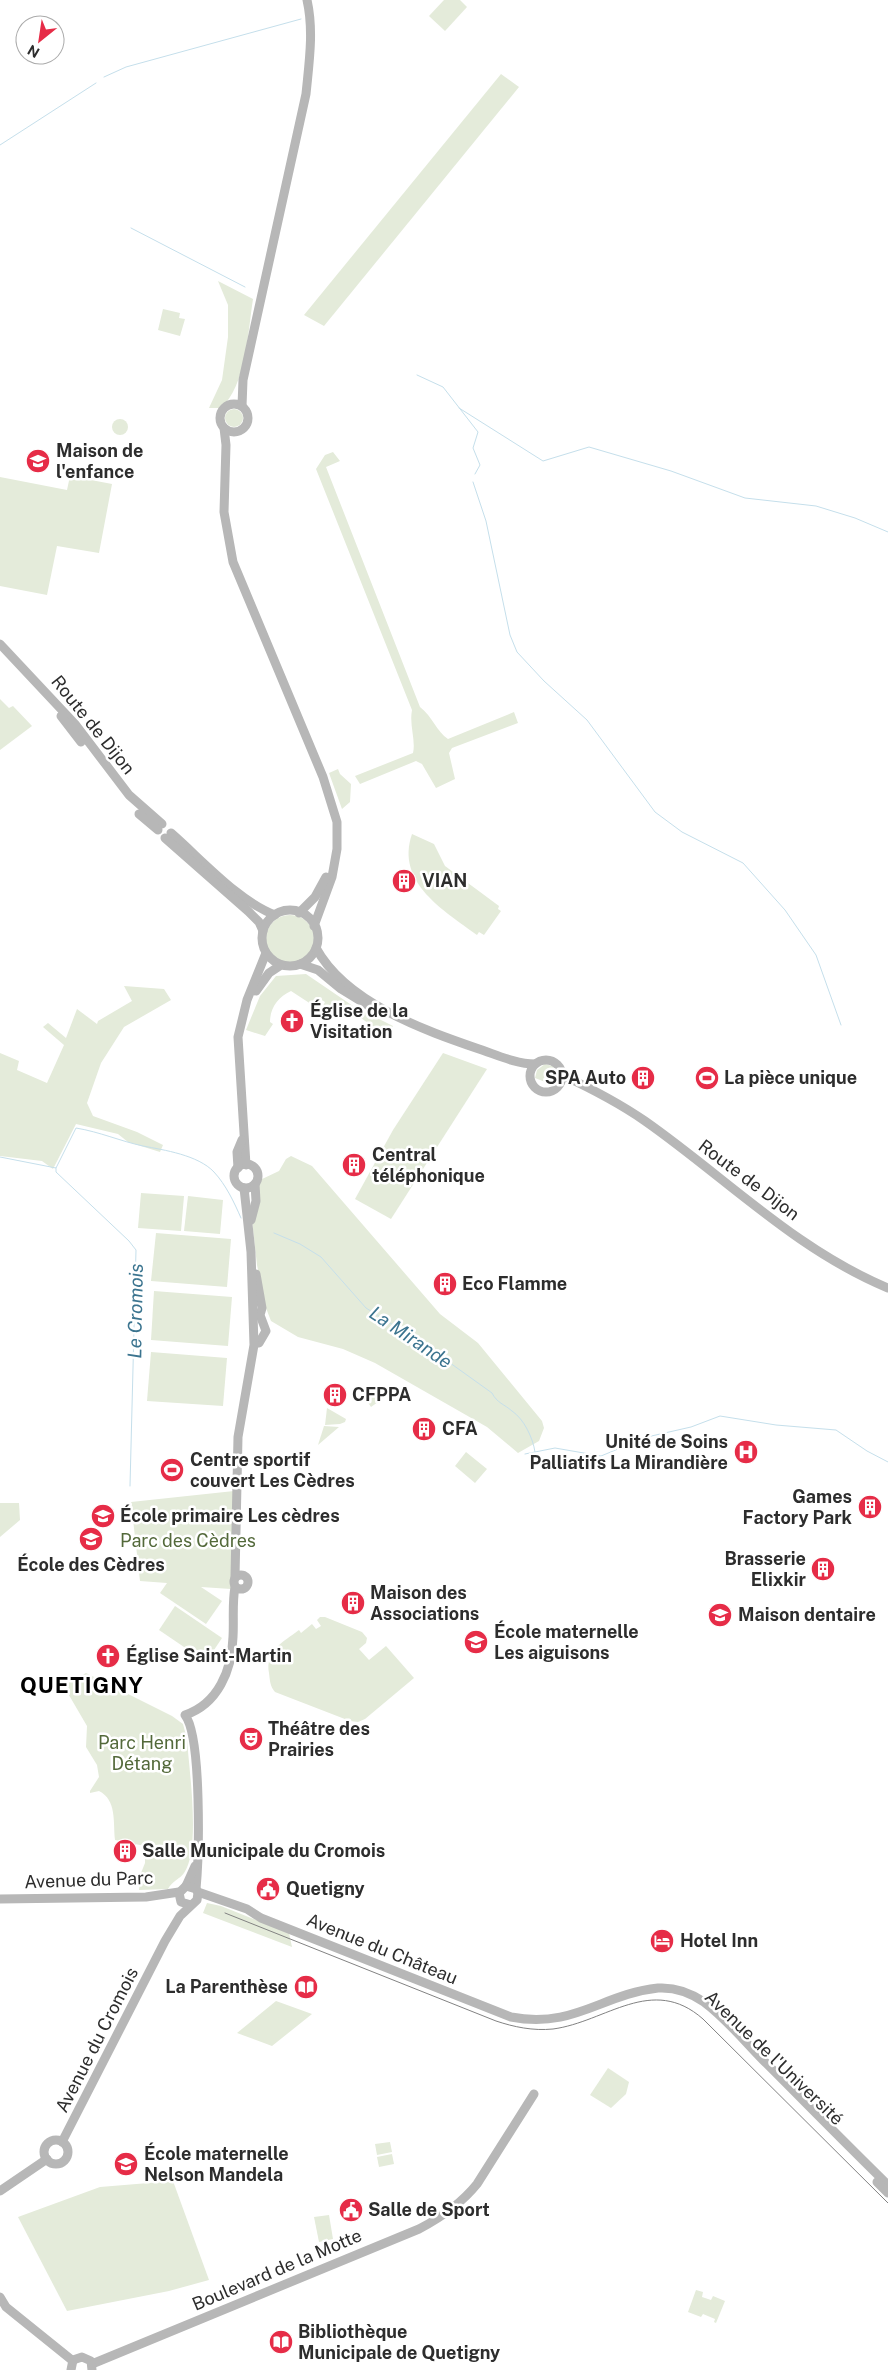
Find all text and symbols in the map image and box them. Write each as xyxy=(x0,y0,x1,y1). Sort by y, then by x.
north arrow xyxy=(15,15,65,65)
text: N xyxy=(25,42,42,61)
place label: Maison de l'enfance xyxy=(56,440,143,482)
school or university icon: Maison de l'enfance xyxy=(25,448,51,474)
street label: Route de Dijon xyxy=(47,671,140,778)
building icon: VIAN xyxy=(391,868,417,894)
place label: VIAN xyxy=(422,870,467,891)
place label: Église de la Visitation xyxy=(310,999,408,1042)
church icon: Église de la Visitation xyxy=(279,1008,305,1034)
building icon: SPA Auto xyxy=(630,1065,656,1091)
sports icon: La pièce unique xyxy=(694,1065,720,1091)
place label: SPA Auto xyxy=(545,1067,626,1088)
place label: La pièce unique xyxy=(724,1067,857,1088)
street label: Route de Dijon xyxy=(695,1135,804,1224)
place label: Central téléphonique xyxy=(372,1144,485,1186)
building icon: Central téléphonique xyxy=(341,1152,367,1178)
water label: Le Cromois xyxy=(123,1263,147,1359)
building icon: Eco Flamme xyxy=(432,1271,458,1297)
place label: Eco Flamme xyxy=(462,1273,567,1294)
water label: La Mirande xyxy=(366,1301,456,1373)
building icon: CFPPA xyxy=(322,1382,348,1408)
place label: CFPPA xyxy=(352,1384,411,1405)
building icon: CFA xyxy=(411,1416,437,1442)
place label: CFA xyxy=(442,1418,478,1439)
place label: Unité de Soins Palliatifs La Mirandière xyxy=(529,1431,728,1473)
hospital icon: Unité de Soins Palliatifs La Mirandière xyxy=(733,1439,759,1465)
place label: Centre sportif couvert Les Cèdres xyxy=(190,1449,355,1491)
sports icon: Centre sportif couvert Les Cèdres xyxy=(159,1457,185,1483)
place label: Games Factory Park xyxy=(743,1486,853,1528)
building icon: Games Factory Park xyxy=(857,1494,883,1520)
school or university icon: École primaire Les cèdres xyxy=(90,1503,116,1529)
place label: École primaire Les cèdres xyxy=(120,1504,340,1526)
school or university icon: École des Cèdres xyxy=(78,1526,104,1552)
park label: Parc des Cèdres xyxy=(120,1530,256,1551)
place label: Brasserie Elixkir xyxy=(724,1548,807,1590)
place label: École des Cèdres xyxy=(17,1553,165,1575)
building icon: Brasserie Elixkir xyxy=(810,1556,836,1582)
place label: Maison des Associations xyxy=(370,1582,479,1624)
building icon: Maison des Associations xyxy=(340,1590,366,1616)
school or university icon: Maison dentaire xyxy=(707,1602,733,1628)
place label: Maison dentaire xyxy=(738,1604,876,1625)
place label: École maternelle Les aiguisons xyxy=(494,1620,639,1663)
school or university icon: École maternelle Les aiguisons xyxy=(463,1629,489,1655)
church icon: Église Saint-Martin xyxy=(95,1643,121,1669)
place label: Église Saint-Martin xyxy=(126,1644,292,1666)
district label: QUETIGNY xyxy=(20,1672,144,1698)
place label: Théâtre des Prairies xyxy=(268,1718,370,1760)
theatre icon: Théâtre des Prairies xyxy=(238,1726,264,1752)
park label: Parc Henri Détang xyxy=(98,1732,186,1774)
building icon: Salle Municipale du Cromois xyxy=(112,1838,138,1864)
place label: Salle Municipale du Cromois xyxy=(142,1840,385,1861)
street label: Avenue du Parc xyxy=(24,1867,154,1892)
public building icon: Quetigny xyxy=(255,1876,281,1902)
place label: Quetigny xyxy=(286,1878,365,1899)
street label: Avenue du Château xyxy=(304,1909,461,1988)
hotel icon: Hotel Inn xyxy=(649,1928,675,1954)
place label: Hotel Inn xyxy=(680,1930,758,1951)
street label: Avenue du Cromois xyxy=(51,1964,142,2116)
library icon: La Parenthèse xyxy=(293,1974,319,2000)
place label: La Parenthèse xyxy=(165,1976,288,1997)
street label: Avenue de l'Université xyxy=(701,1986,848,2129)
place label: École maternelle Nelson Mandela xyxy=(144,2142,289,2185)
school or university icon: École maternelle Nelson Mandela xyxy=(113,2151,139,2177)
public building icon: Salle de Sport xyxy=(338,2197,364,2223)
place label: Salle de Sport xyxy=(368,2199,490,2220)
street label: Boulevard de la Motte xyxy=(189,2224,365,2315)
place label: Bibliothèque Municipale de Quetigny xyxy=(298,2321,500,2363)
library icon: Bibliothèque Municipale de Quetigny xyxy=(268,2329,294,2355)

